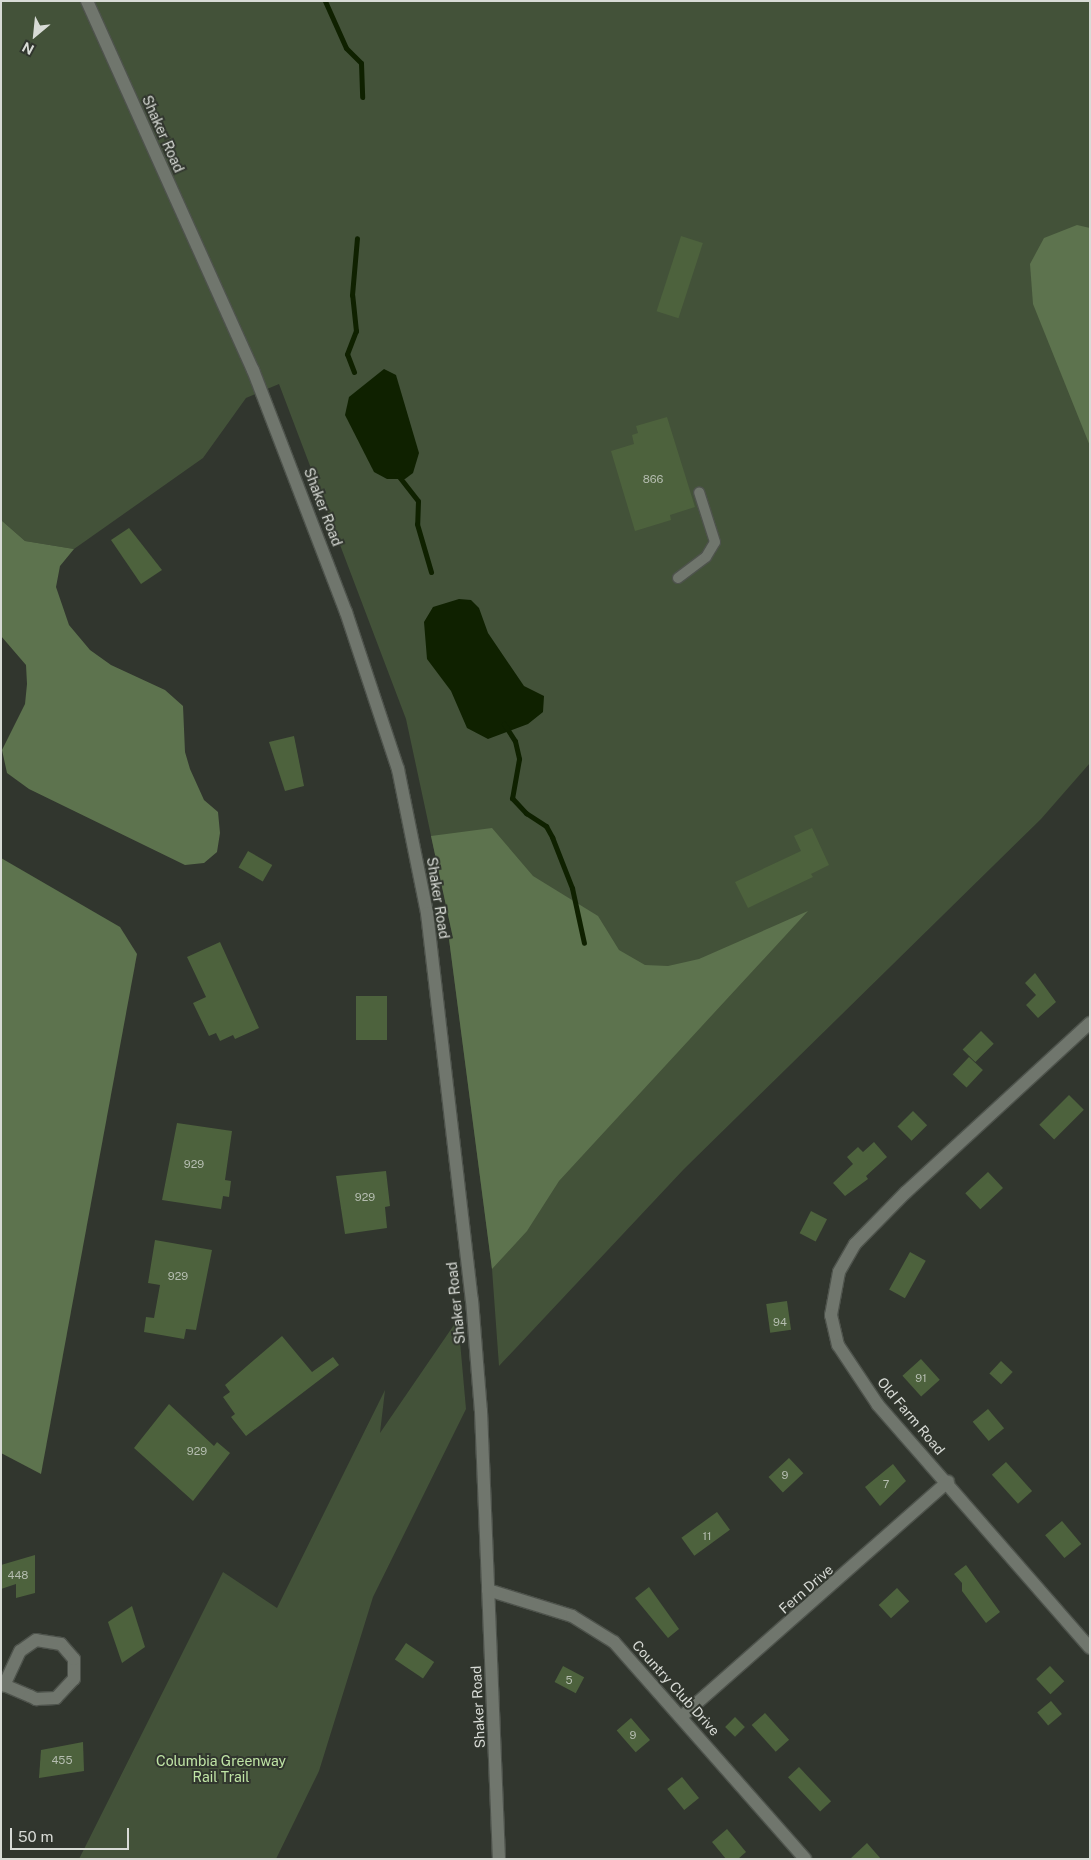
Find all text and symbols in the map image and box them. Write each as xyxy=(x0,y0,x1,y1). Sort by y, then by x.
north arrow xyxy=(10,10,60,60)
text: N xyxy=(19,39,37,58)
street label: Shaker Road xyxy=(139,93,187,175)
street label: Shaker Road xyxy=(300,465,346,549)
house number: 866 xyxy=(643,472,663,486)
street label: Shaker Road xyxy=(423,856,453,940)
house number: 929 xyxy=(184,1157,204,1171)
house number: 929 xyxy=(355,1190,375,1204)
street label: Shaker Road xyxy=(443,1261,469,1345)
house number: 929 xyxy=(168,1269,188,1283)
house number: 94 xyxy=(773,1315,787,1329)
house number: 91 xyxy=(915,1371,927,1385)
street label: Old Farm Road xyxy=(874,1374,948,1458)
house number: 929 xyxy=(187,1444,207,1458)
house number: 9 xyxy=(782,1468,788,1482)
house number: 7 xyxy=(883,1477,889,1491)
house number: 11 xyxy=(703,1529,711,1543)
street label: Fern Drive xyxy=(775,1561,837,1617)
house number: 448 xyxy=(8,1568,28,1582)
street label: Country Club Drive xyxy=(629,1637,723,1739)
street label: Shaker Road xyxy=(467,1665,489,1749)
house number: 5 xyxy=(565,1673,573,1687)
house number: 9 xyxy=(630,1728,636,1742)
house number: 455 xyxy=(52,1753,72,1767)
park label: Columbia Greenway Rail Trail xyxy=(156,1753,286,1785)
scale bar xyxy=(12,1818,131,1850)
text: 50 m xyxy=(18,1828,53,1845)

